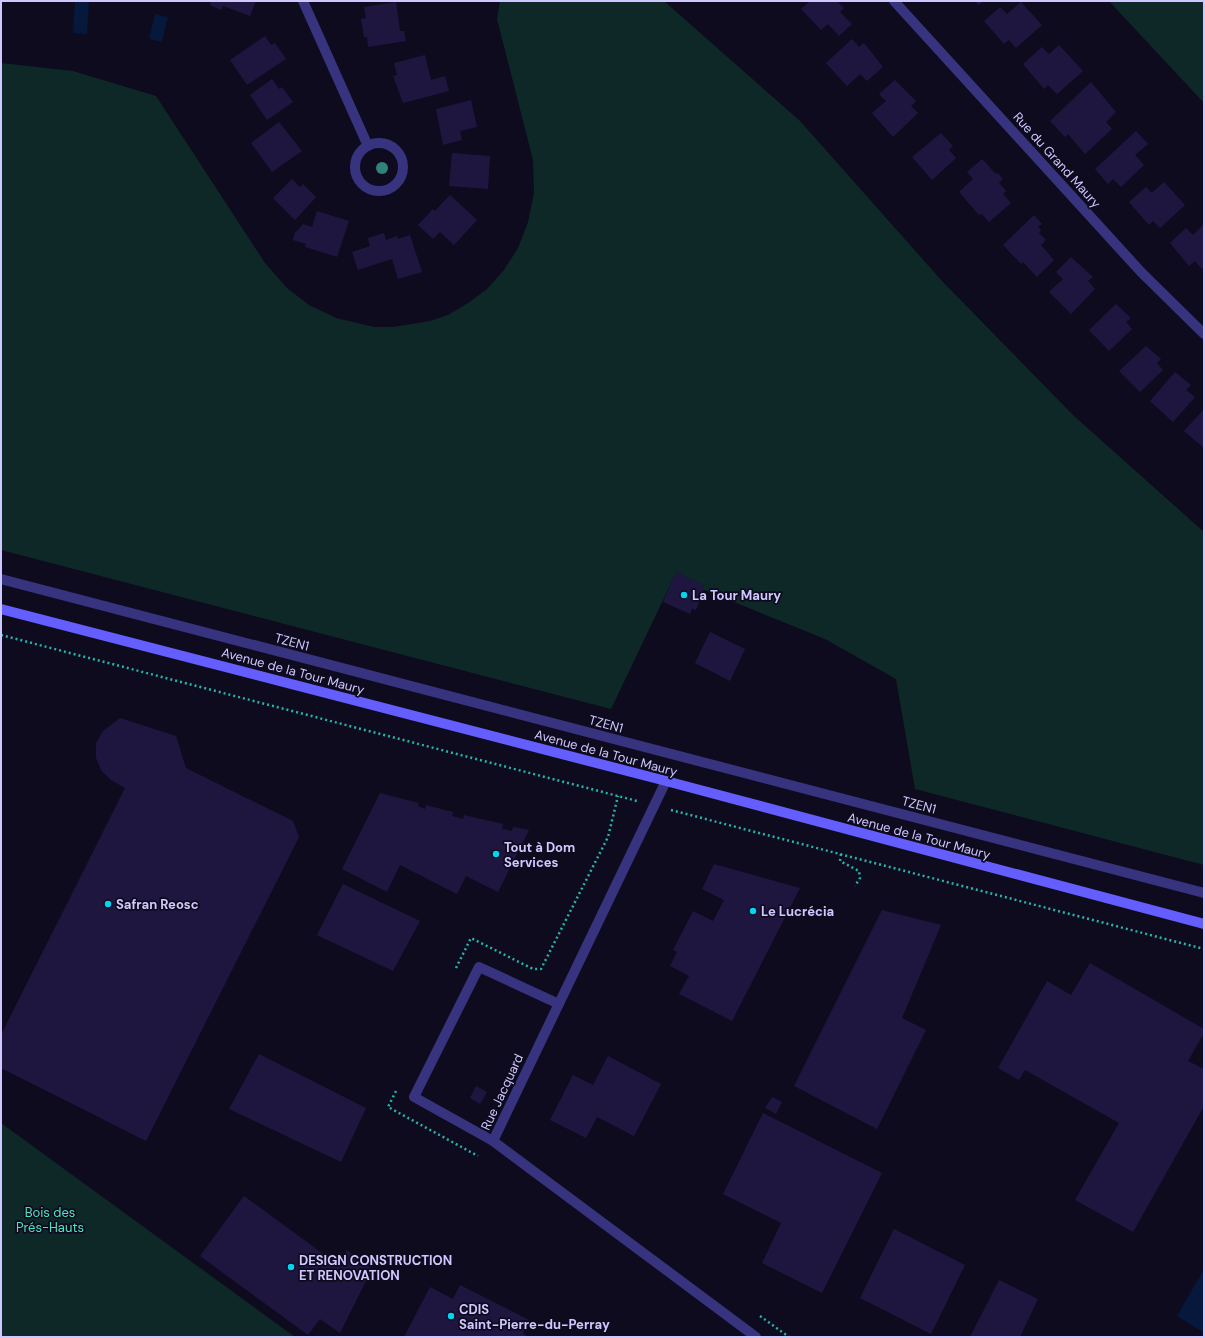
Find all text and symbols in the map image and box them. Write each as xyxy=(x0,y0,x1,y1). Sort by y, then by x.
street label: Rue du Grand Maury xyxy=(1009,108,1105,212)
place label: La Tour Maury xyxy=(692,587,781,604)
marker: La Tour Maury xyxy=(679,590,689,600)
street label: TZEN1 xyxy=(273,629,311,655)
street label: Avenue de la Tour Maury xyxy=(220,644,366,698)
street label: TZEN1 xyxy=(587,711,625,737)
street label: Avenue de la Tour Maury xyxy=(533,726,679,780)
street label: TZEN1 xyxy=(900,792,938,818)
street label: Avenue de la Tour Maury xyxy=(846,809,992,863)
place label: Tout à Dom Services xyxy=(504,839,575,871)
marker: Tout à Dom Services xyxy=(491,849,501,859)
place label: Safran Reosc xyxy=(116,896,199,913)
marker: Safran Reosc xyxy=(103,899,113,909)
place label: Le Lucrécia xyxy=(761,903,834,920)
marker: Le Lucrécia xyxy=(748,906,758,916)
street label: Rue Jacquard xyxy=(477,1051,527,1133)
park label: Bois des Prés-Hauts xyxy=(16,1204,84,1236)
place label: DESIGN CONSTRUCTION ET RENOVATION xyxy=(299,1252,452,1284)
marker: DESIGN CONSTRUCTION ET RENOVATION xyxy=(286,1262,296,1272)
place label: CDIS Saint-Pierre-du-Perray xyxy=(459,1301,610,1333)
marker: CDIS Saint-Pierre-du-Perray xyxy=(446,1311,456,1321)

